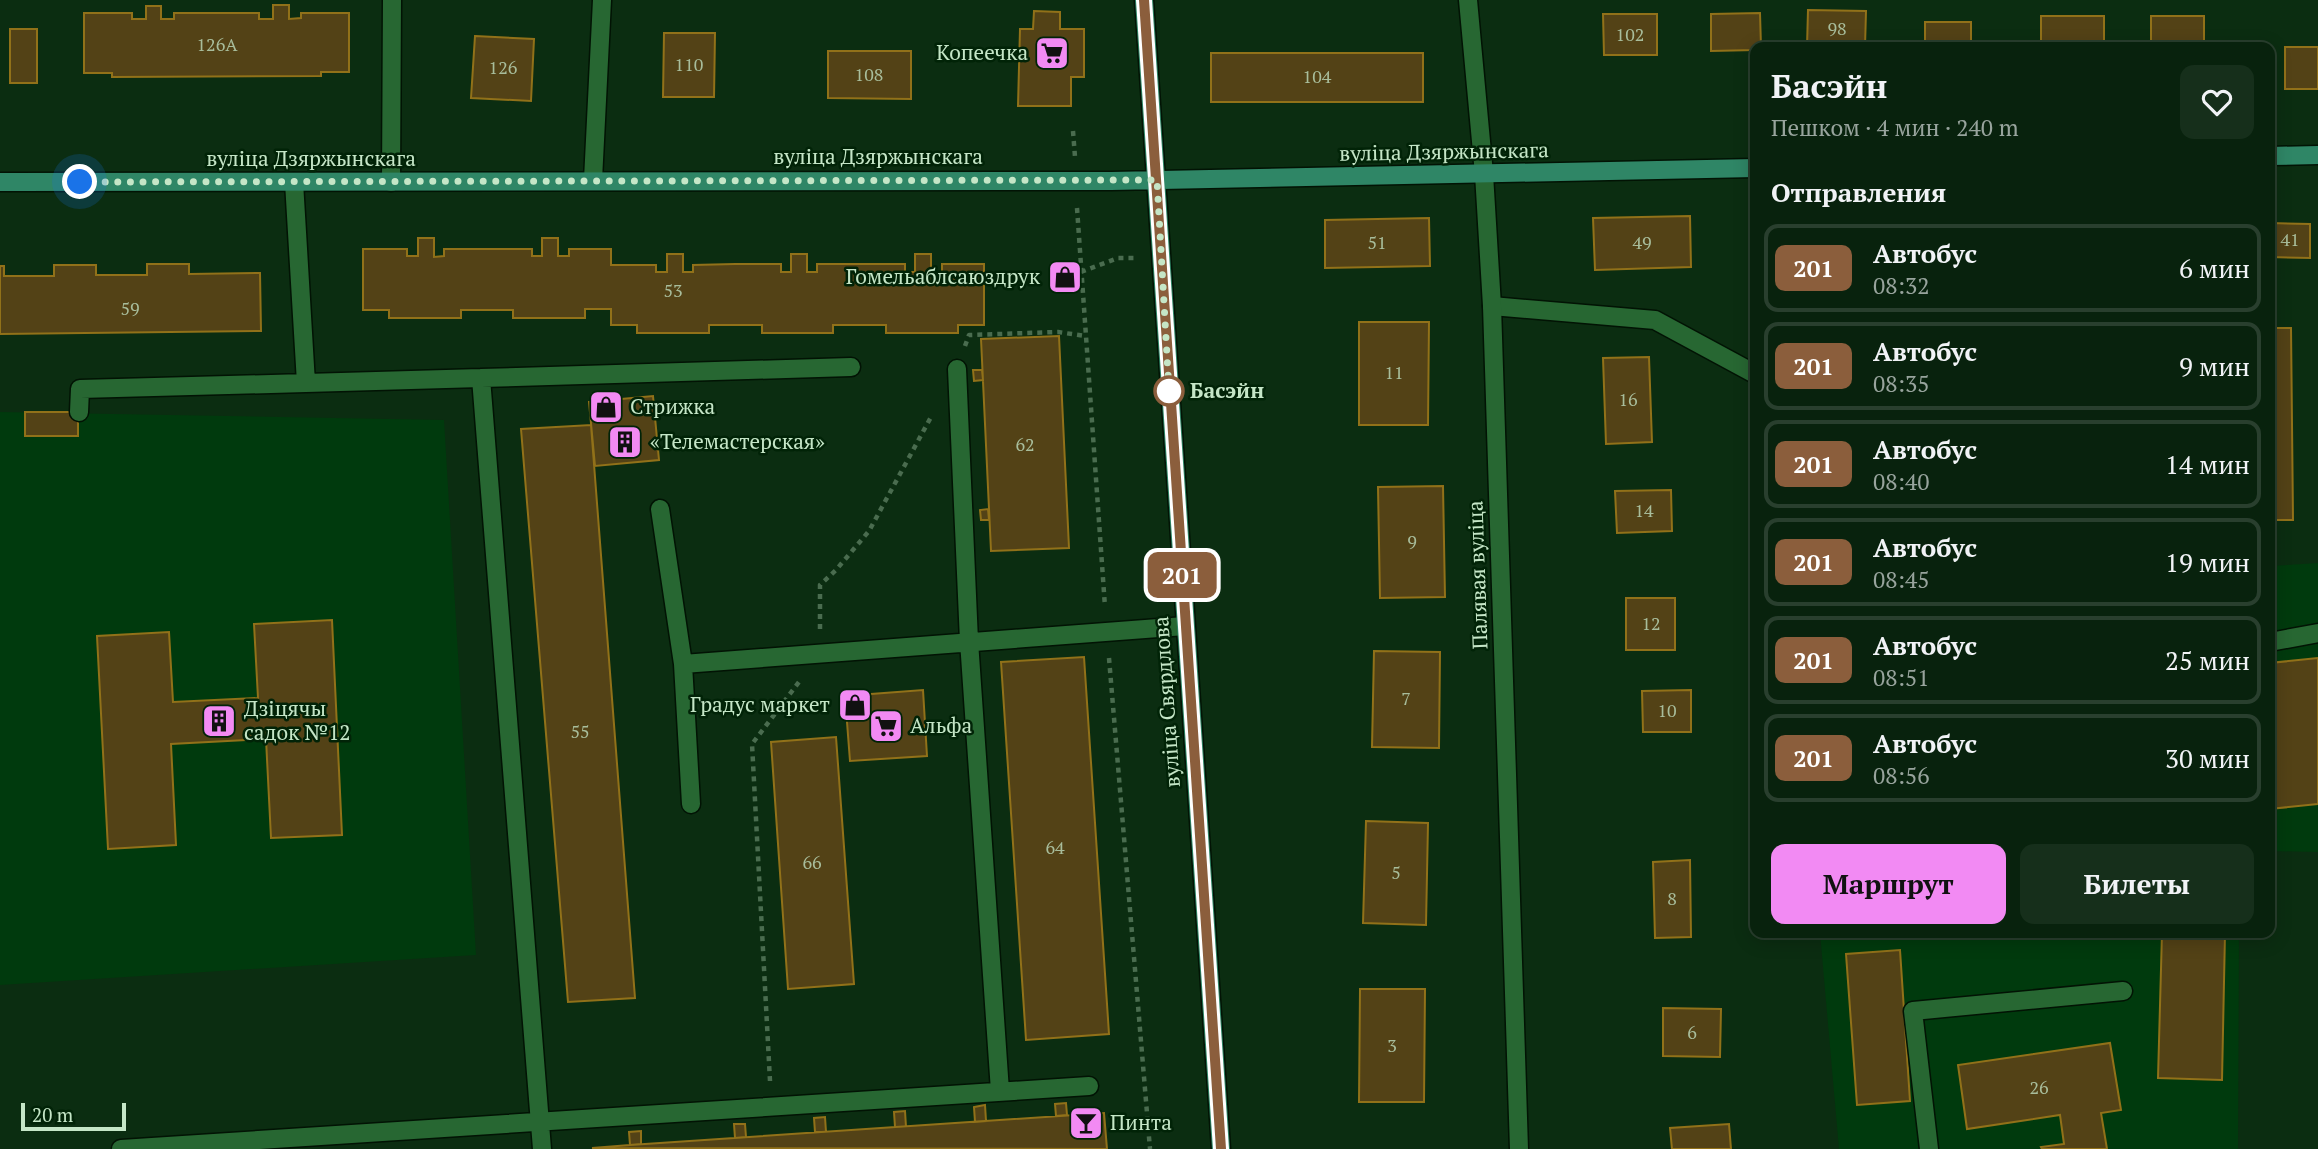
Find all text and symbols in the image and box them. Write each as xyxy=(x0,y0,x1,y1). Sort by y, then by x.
house number: 98 xyxy=(1827,16,1847,40)
house number: 102 xyxy=(1616,22,1644,46)
house number: 126А xyxy=(196,32,238,56)
supermarket icon: Копеечка xyxy=(1033,34,1071,72)
place label: Копеечка xyxy=(936,38,1028,66)
house number: 110 xyxy=(675,52,703,76)
house number: 126 xyxy=(489,55,518,79)
house number: 108 xyxy=(855,62,883,86)
house number: 104 xyxy=(1303,64,1332,88)
text: Басэйн xyxy=(1771,64,1887,107)
button: heart xyxy=(2180,65,2254,139)
text: Пешком · 4 мин · 240 m xyxy=(1771,112,2018,143)
street label: вуліца Дзяржынскага xyxy=(1339,135,1549,167)
street label: вуліца Дзяржынскага xyxy=(773,142,983,170)
street label: вуліца Дзяржынскага xyxy=(206,144,416,172)
your location xyxy=(62,164,97,199)
text: Отправления xyxy=(1771,175,1946,209)
house number: 41 xyxy=(2280,227,2300,251)
house number: 51 xyxy=(1367,230,1387,254)
house number: 49 xyxy=(1632,230,1652,254)
text: Автобус xyxy=(1873,236,1977,270)
text: 6 мин xyxy=(2179,251,2250,285)
text: 201 xyxy=(1793,252,1834,284)
shop icon: Гомельаблсаюздрук xyxy=(1046,258,1084,296)
place label: Гомельаблсаюздрук xyxy=(846,262,1041,290)
text: 08:32 xyxy=(1873,270,1930,301)
house number: 53 xyxy=(663,278,683,302)
house number: 59 xyxy=(120,296,140,320)
text: Автобус xyxy=(1873,334,1977,368)
text: 9 мин xyxy=(2179,349,2250,383)
text: 201 xyxy=(1793,350,1834,382)
house number: 11 xyxy=(1384,360,1404,384)
text: 08:35 xyxy=(1873,368,1930,399)
marker: Басэйн xyxy=(1154,376,1184,406)
place label: Басэйн xyxy=(1190,376,1264,404)
house number: 16 xyxy=(1618,387,1638,411)
shop icon: Стрижка xyxy=(587,388,625,426)
place label: Стрижка xyxy=(630,392,716,420)
building icon: «Телемастерская» xyxy=(606,423,644,461)
place label: «Телемастерская» xyxy=(650,427,825,455)
house number: 62 xyxy=(1015,432,1035,456)
text: Автобус xyxy=(1873,432,1977,466)
text: 14 мин xyxy=(2165,447,2250,481)
text: 201 xyxy=(1793,448,1834,480)
text: 08:40 xyxy=(1873,466,1930,497)
house number: 14 xyxy=(1634,498,1654,522)
street label: Палявая вуліца xyxy=(1460,500,1494,650)
house number: 9 xyxy=(1407,529,1417,553)
text: Автобус xyxy=(1873,530,1977,564)
text: 19 мин xyxy=(2165,545,2250,579)
text: 201 xyxy=(1793,546,1834,578)
line badge: 201 xyxy=(1142,552,1222,598)
text: 201 xyxy=(1162,559,1202,591)
text: 08:45 xyxy=(1873,564,1930,595)
house number: 12 xyxy=(1641,611,1661,635)
street label: вуліца Свярдлова xyxy=(1146,615,1186,789)
text: Автобус xyxy=(1873,628,1977,662)
text: 25 мин xyxy=(2165,643,2250,677)
text: 201 xyxy=(1793,644,1834,676)
text: 08:51 xyxy=(1873,662,1930,693)
shop icon: Градус маркет xyxy=(836,686,874,724)
house number: 7 xyxy=(1401,686,1411,710)
place label: Градус маркет xyxy=(690,690,830,718)
place label: Дзіцячы садок №12 xyxy=(244,694,351,746)
house number: 10 xyxy=(1657,698,1677,722)
building icon: Дзіцячы садок №12 xyxy=(200,702,238,740)
supermarket icon: Альфа xyxy=(867,707,905,745)
place label: Альфа xyxy=(910,711,972,739)
house number: 55 xyxy=(570,719,590,743)
text: Автобус xyxy=(1873,726,1977,760)
text: 30 мин xyxy=(2165,741,2250,775)
text: 201 xyxy=(1793,742,1834,774)
text: 08:56 xyxy=(1873,760,1930,791)
house number: 64 xyxy=(1045,835,1065,859)
button: Маршрут xyxy=(1771,844,2006,924)
button: Билеты xyxy=(2020,844,2254,924)
house number: 66 xyxy=(802,850,822,874)
house number: 5 xyxy=(1391,860,1401,884)
house number: 8 xyxy=(1667,886,1677,910)
house number: 6 xyxy=(1687,1020,1697,1044)
house number: 3 xyxy=(1387,1033,1397,1057)
house number: 26 xyxy=(2029,1075,2049,1099)
scale bar xyxy=(21,1100,126,1132)
text: 20 m xyxy=(32,1102,73,1127)
bar icon: Пинта xyxy=(1067,1104,1105,1142)
place label: Пинта xyxy=(1110,1108,1172,1136)

